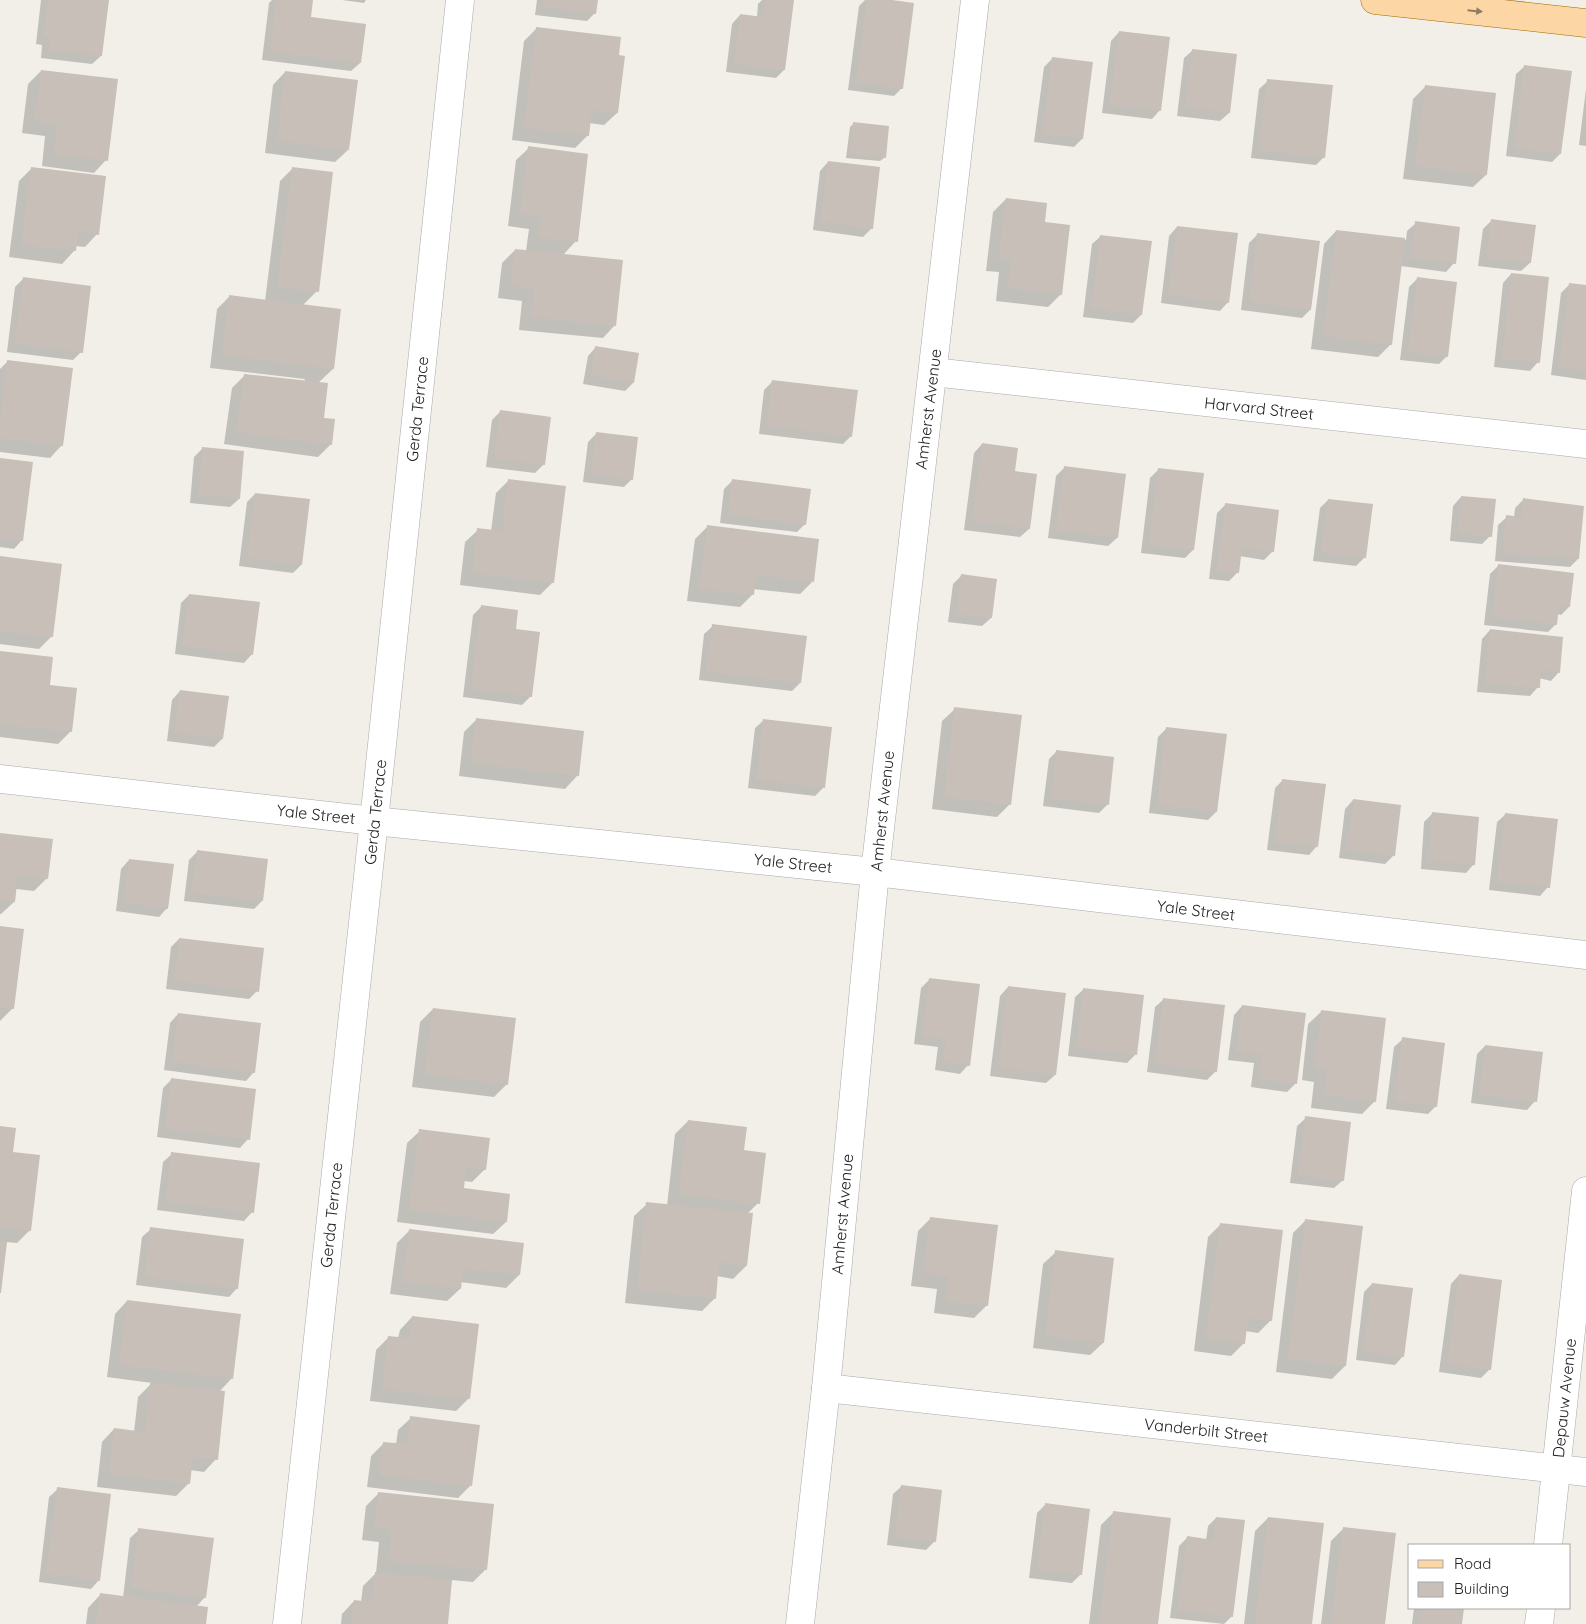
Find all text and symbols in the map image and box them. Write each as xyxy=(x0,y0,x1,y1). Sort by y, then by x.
one-way arrow xyxy=(1468,7,1484,15)
street label: Amherst Avenue xyxy=(911,348,945,470)
street label: Gerda Terrace xyxy=(402,355,432,463)
street label: Harvard Street xyxy=(1203,392,1315,424)
street label: Amherst Avenue xyxy=(866,750,898,872)
street label: Gerda Terrace xyxy=(360,758,390,866)
street label: Yale Street xyxy=(276,800,356,828)
street label: Yale Street xyxy=(753,849,833,877)
street label: Yale Street xyxy=(1156,895,1236,925)
street label: Amherst Avenue xyxy=(827,1153,857,1275)
street label: Gerda Terrace xyxy=(316,1161,346,1269)
street label: Depauw Avenue xyxy=(1548,1337,1580,1459)
street label: Vanderbilt Street xyxy=(1143,1414,1269,1446)
legend xyxy=(1408,1544,1571,1609)
text: Road xyxy=(1454,1554,1491,1573)
text: Building xyxy=(1454,1579,1509,1598)

